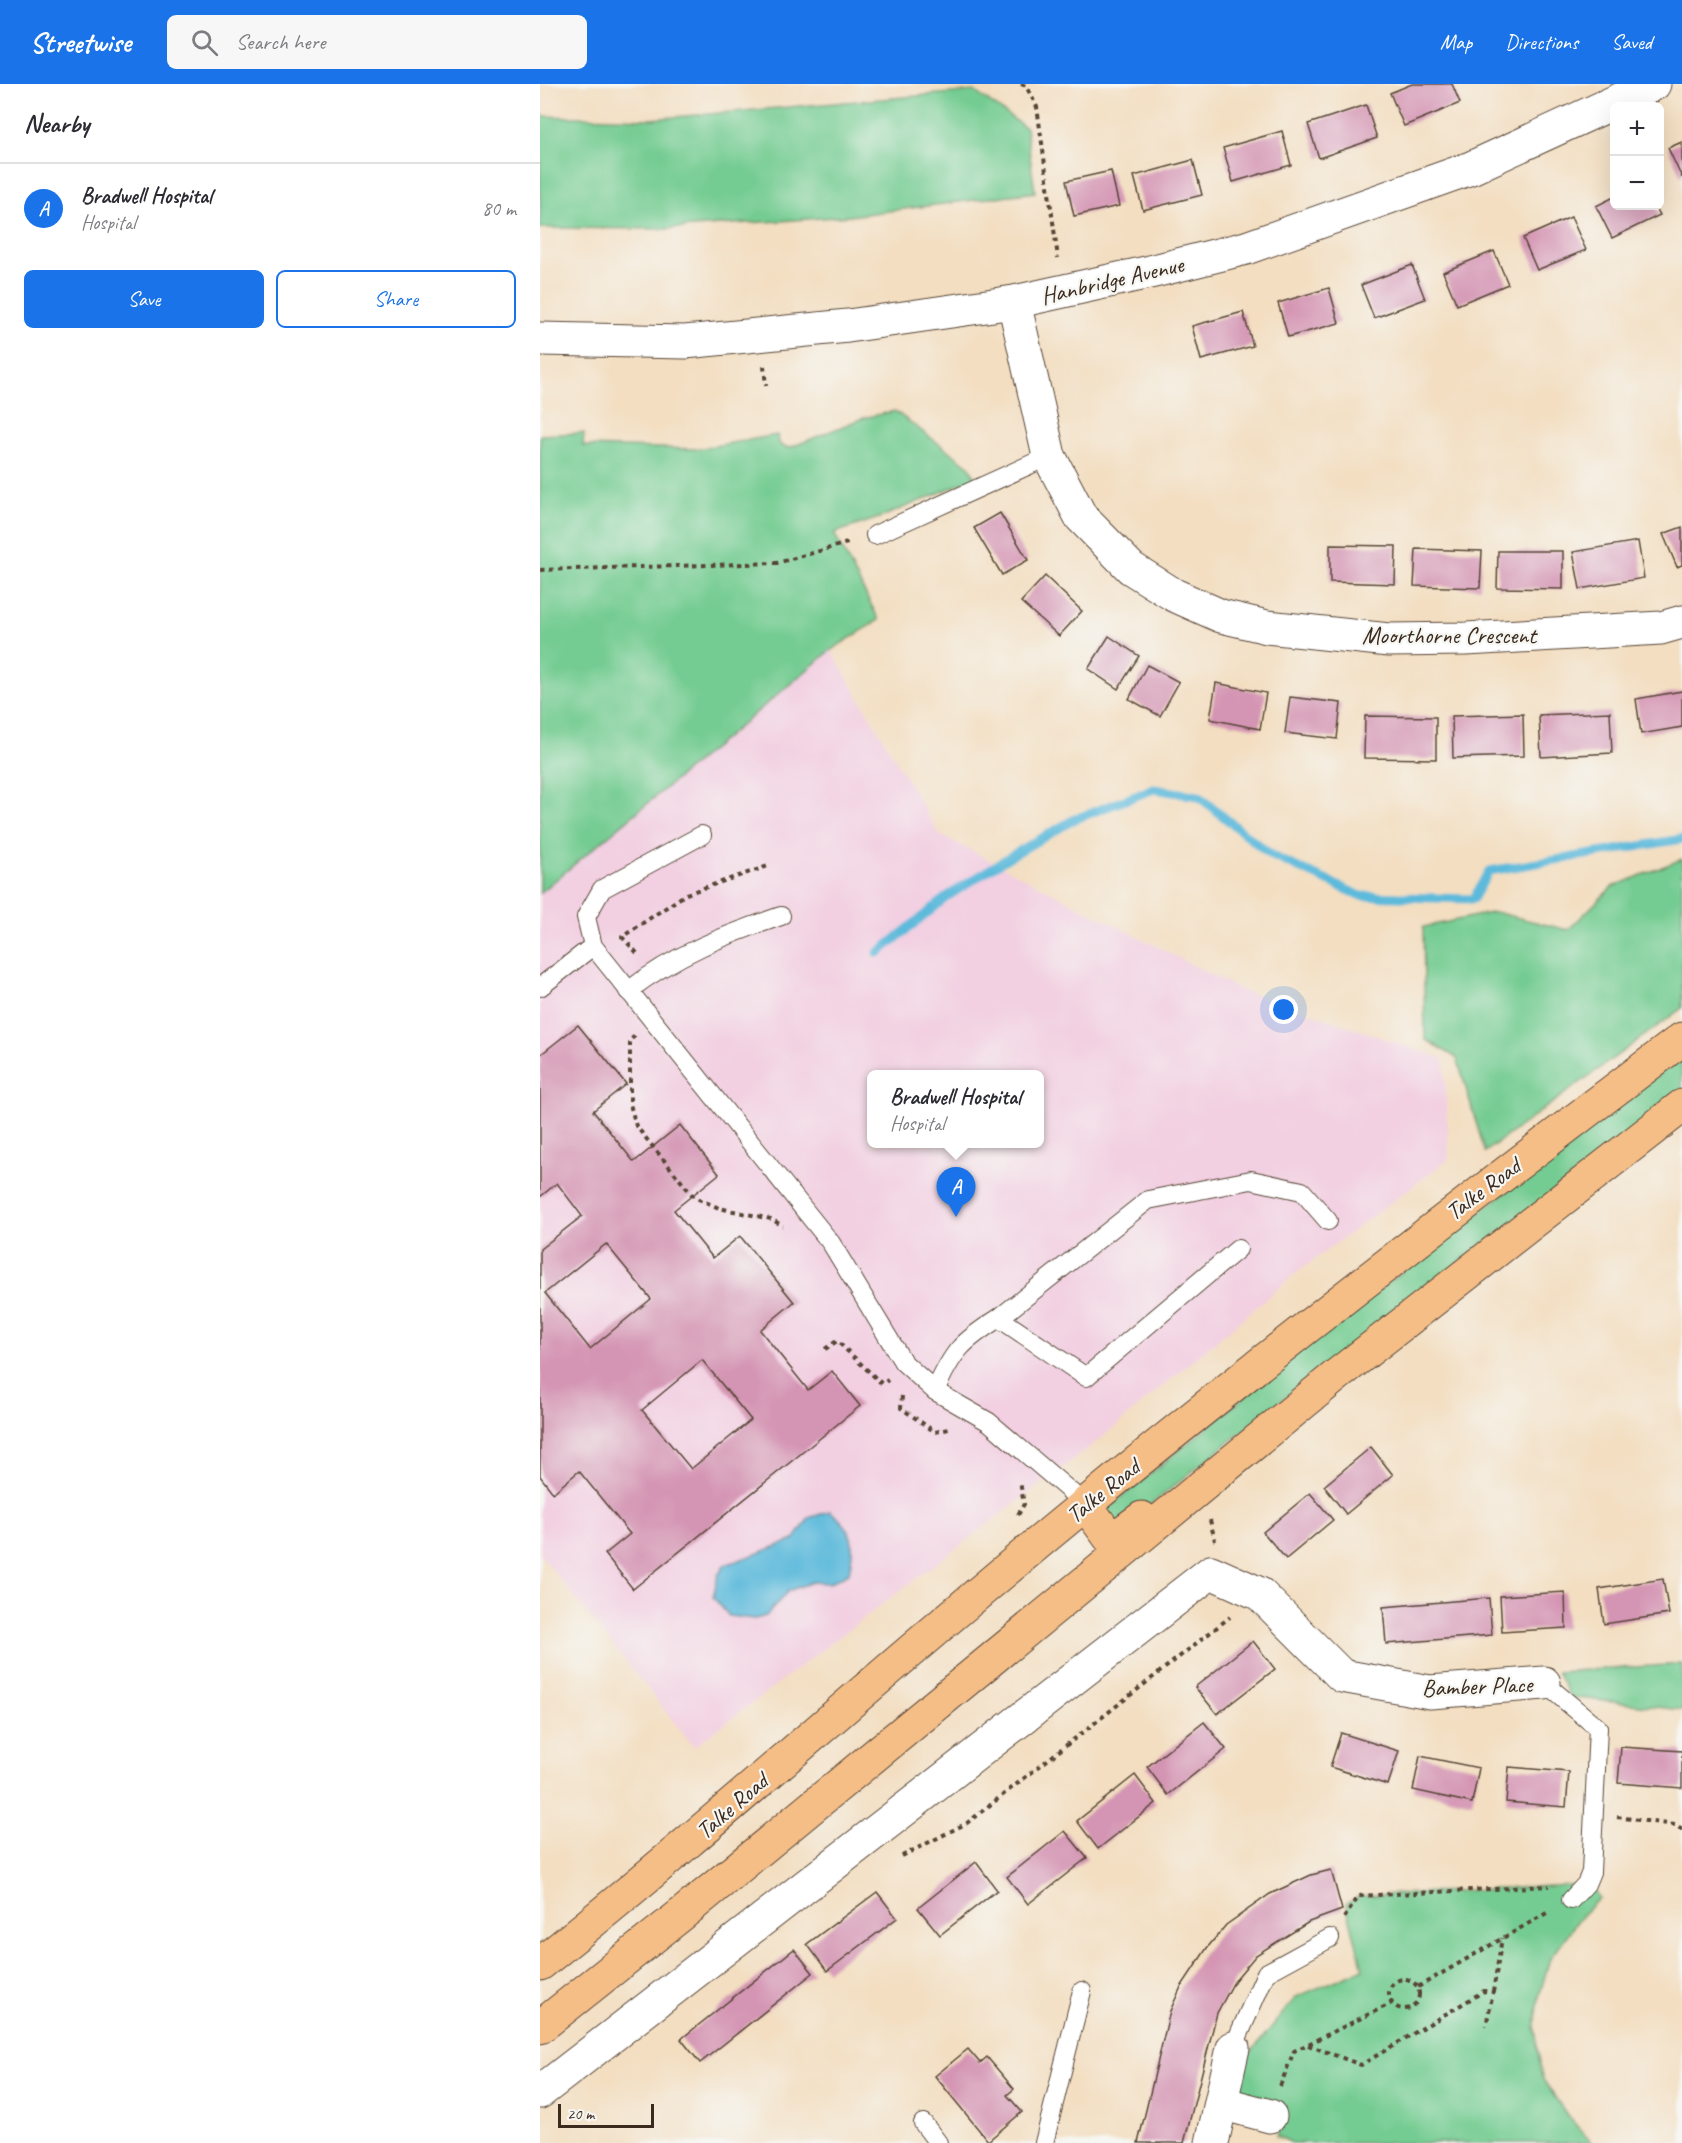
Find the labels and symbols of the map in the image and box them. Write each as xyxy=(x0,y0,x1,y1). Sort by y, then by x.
street label: Hanbridge Avenue xyxy=(1038,249,1188,311)
street label: Moorthorne Crescent xyxy=(1362,620,1538,650)
your location xyxy=(1269,995,1298,1024)
street label: Talke Road xyxy=(1440,1149,1529,1227)
pin: A xyxy=(936,1168,976,1217)
street label: Talke Road xyxy=(1060,1450,1149,1530)
street label: Bamber Place xyxy=(1421,1669,1535,1703)
street label: Talke Road xyxy=(690,1764,777,1846)
scale bar xyxy=(558,2101,654,2128)

